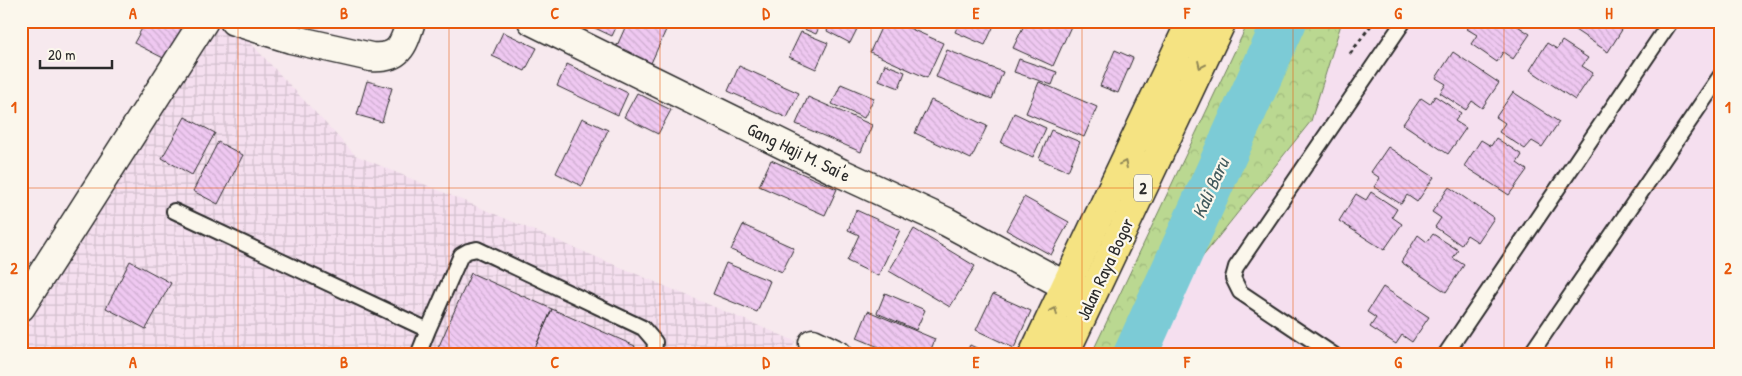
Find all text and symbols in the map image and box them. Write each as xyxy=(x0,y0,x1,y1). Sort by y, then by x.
text: A xyxy=(129,2,137,24)
text: B xyxy=(340,2,348,24)
text: C xyxy=(551,2,560,24)
text: D xyxy=(762,2,770,24)
text: E xyxy=(972,2,980,24)
text: F xyxy=(1183,2,1191,24)
text: G xyxy=(1394,2,1402,24)
text: H xyxy=(1605,2,1613,24)
scale bar xyxy=(40,38,112,70)
text: 20 m xyxy=(48,44,75,65)
one-way arrow xyxy=(1197,60,1207,69)
text: 1 xyxy=(11,96,17,118)
text: 1 xyxy=(1725,96,1731,118)
street label: Gang Haji M. Sai'e xyxy=(743,116,855,188)
water label: Kali Baru xyxy=(1185,153,1235,222)
one-way arrow xyxy=(1117,160,1128,169)
road number: 2 xyxy=(1134,174,1152,202)
street label: Jalan Raya Bogor xyxy=(1070,214,1140,324)
text: 2 xyxy=(10,257,18,279)
text: 2 xyxy=(1724,257,1732,279)
one-way arrow xyxy=(1048,307,1059,316)
text: A xyxy=(129,351,137,373)
text: B xyxy=(340,351,348,373)
text: C xyxy=(551,351,560,373)
text: D xyxy=(762,351,770,373)
text: E xyxy=(972,351,980,373)
text: F xyxy=(1183,351,1191,373)
text: G xyxy=(1394,351,1402,373)
text: H xyxy=(1605,351,1613,373)

